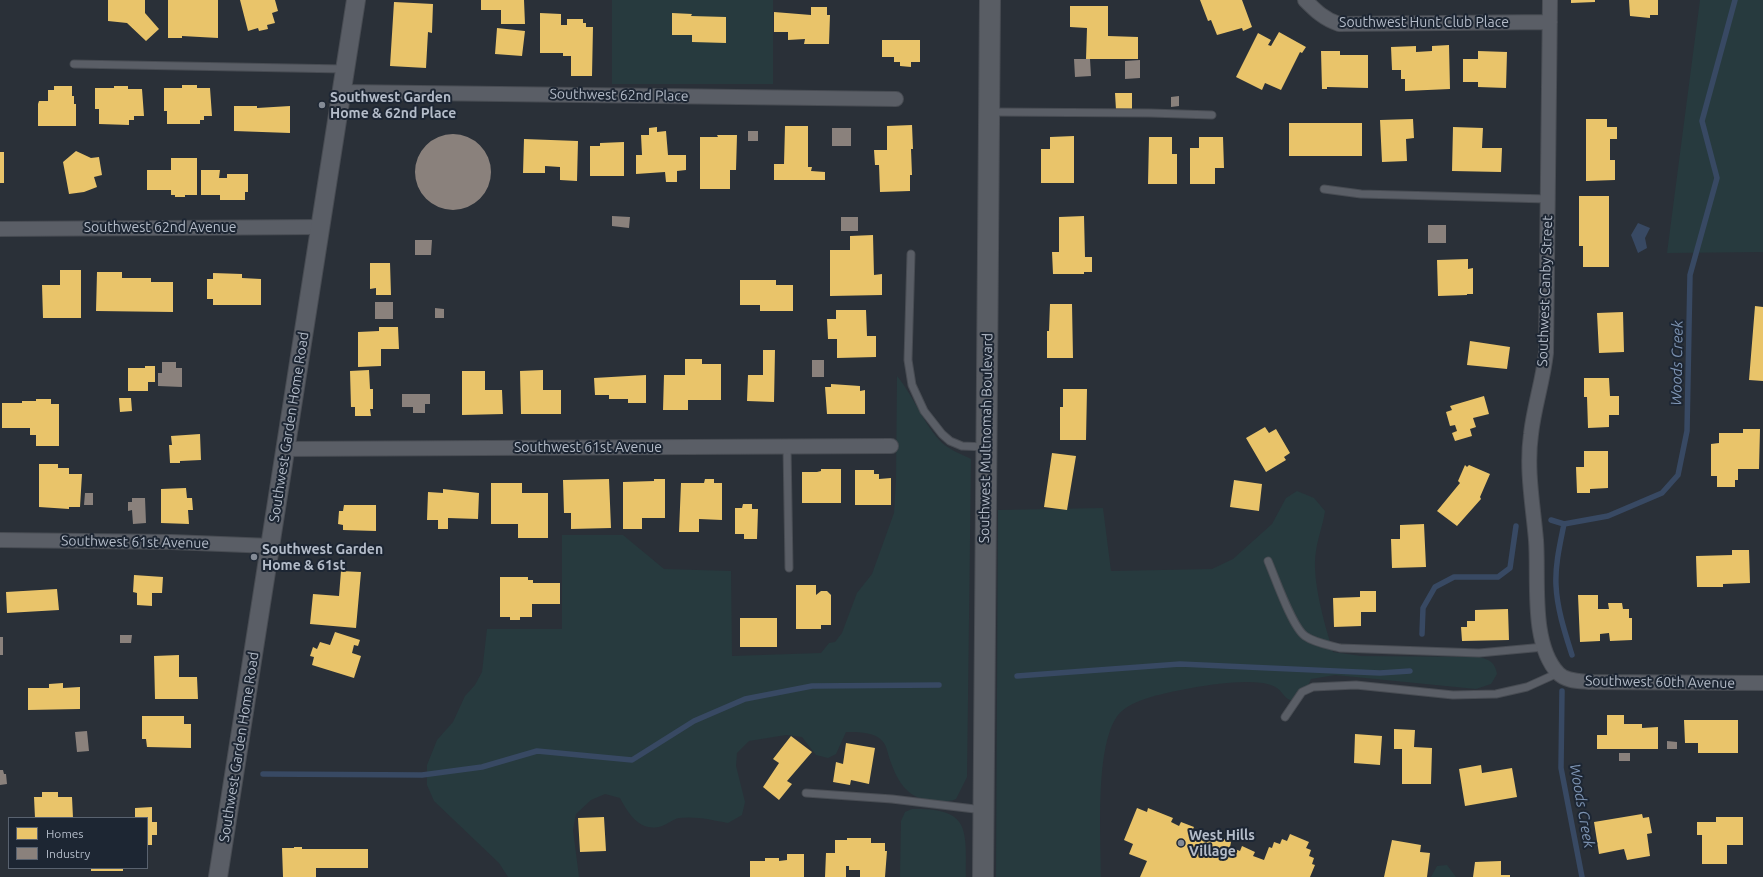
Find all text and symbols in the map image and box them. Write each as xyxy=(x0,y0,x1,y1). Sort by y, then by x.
street label: Southwest Hunt Club Place xyxy=(1339,14,1509,30)
street label: Southwest 62nd Place xyxy=(549,85,689,105)
place label: Southwest Garden Home & 62nd Place xyxy=(330,89,456,122)
marker: Southwest Garden Home & 62nd Place xyxy=(317,100,327,110)
street label: Southwest Canby Street xyxy=(1534,215,1556,367)
street label: Southwest 62nd Avenue xyxy=(84,219,236,235)
water label: Woods Creek xyxy=(1667,320,1687,406)
street label: Southwest Garden Home Road xyxy=(266,331,312,523)
street label: Southwest Multnomah Boulevard xyxy=(976,333,996,543)
street label: Southwest 61st Avenue xyxy=(514,439,662,455)
street label: Southwest 61st Avenue xyxy=(61,532,209,552)
place label: Southwest Garden Home & 61st xyxy=(262,541,383,574)
marker: Southwest Garden Home & 61st xyxy=(249,552,259,562)
street label: Southwest Garden Home Road xyxy=(216,651,262,843)
street label: Southwest 60th Avenue xyxy=(1585,672,1735,692)
water label: Woods Creek xyxy=(1566,762,1598,850)
legend xyxy=(8,817,148,869)
text: Homes xyxy=(46,827,84,840)
place label: West Hills Village xyxy=(1189,827,1255,860)
marker: West Hills Village xyxy=(1176,838,1186,848)
text: Industry xyxy=(46,847,90,860)

